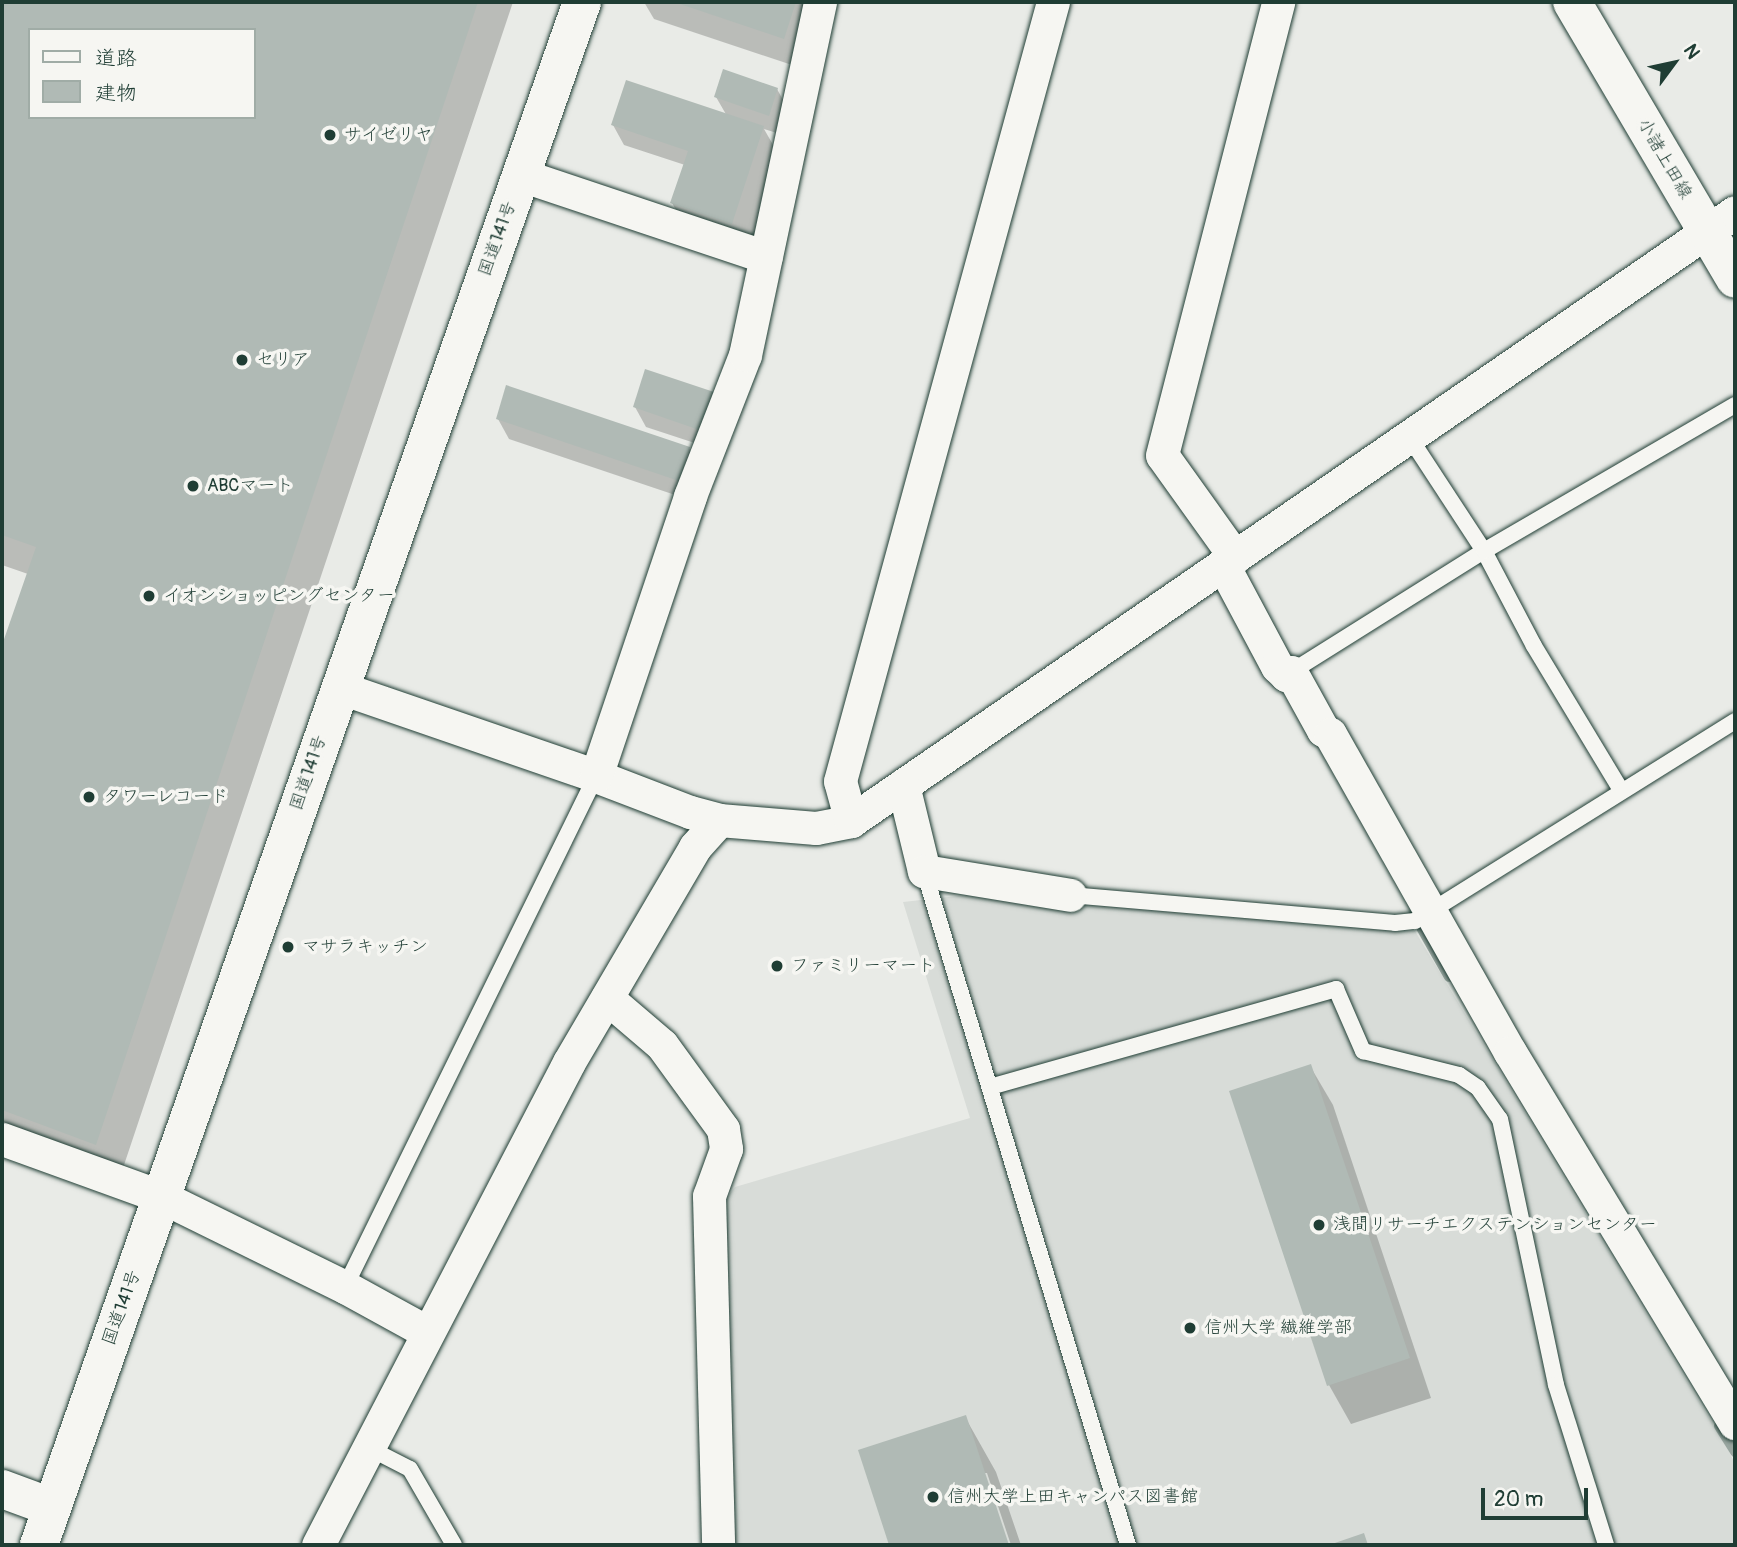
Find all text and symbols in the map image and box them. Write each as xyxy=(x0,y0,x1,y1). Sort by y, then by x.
legend xyxy=(28,28,256,119)
north arrow xyxy=(1639,28,1709,98)
text: N xyxy=(1678,40,1705,63)
text: 道路 xyxy=(95,45,137,72)
text: 建物 xyxy=(95,80,137,107)
street label: 小諸上田線 xyxy=(1632,115,1696,203)
place label: サイゼリヤ xyxy=(344,124,434,146)
marker: サイゼリヤ xyxy=(322,127,338,143)
street label: 国道141号 xyxy=(474,198,522,280)
place label: セリア xyxy=(256,349,310,371)
marker: セリア xyxy=(234,352,250,368)
place label: ABCマート xyxy=(207,475,293,497)
marker: ABCマート xyxy=(185,478,201,494)
place label: イオンショッピングセンター xyxy=(163,585,397,607)
marker: イオンショッピングセンター xyxy=(141,588,157,604)
street label: 国道141号 xyxy=(286,732,332,814)
place label: タワーレコード xyxy=(103,786,229,808)
marker: タワーレコード xyxy=(81,789,97,805)
place label: マサラキッチン xyxy=(302,936,428,958)
marker: マサラキッチン xyxy=(280,939,296,955)
place label: ファミリーマート xyxy=(791,955,935,977)
marker: ファミリーマート xyxy=(769,958,785,974)
place label: 浅間リサーチエクステンションセンター xyxy=(1333,1214,1657,1236)
marker: 浅間リサーチエクステンションセンター xyxy=(1311,1217,1327,1233)
street label: 国道141号 xyxy=(98,1267,146,1349)
place label: 信州大学 繊維学部 xyxy=(1204,1317,1352,1339)
marker: 信州大学 繊維学部 xyxy=(1182,1320,1198,1336)
scale bar xyxy=(1485,1474,1592,1518)
place label: 信州大学上田キャンパス図書館 xyxy=(947,1486,1199,1508)
text: 20 m xyxy=(1494,1486,1543,1513)
marker: 信州大学上田キャンパス図書館 xyxy=(925,1489,941,1505)

